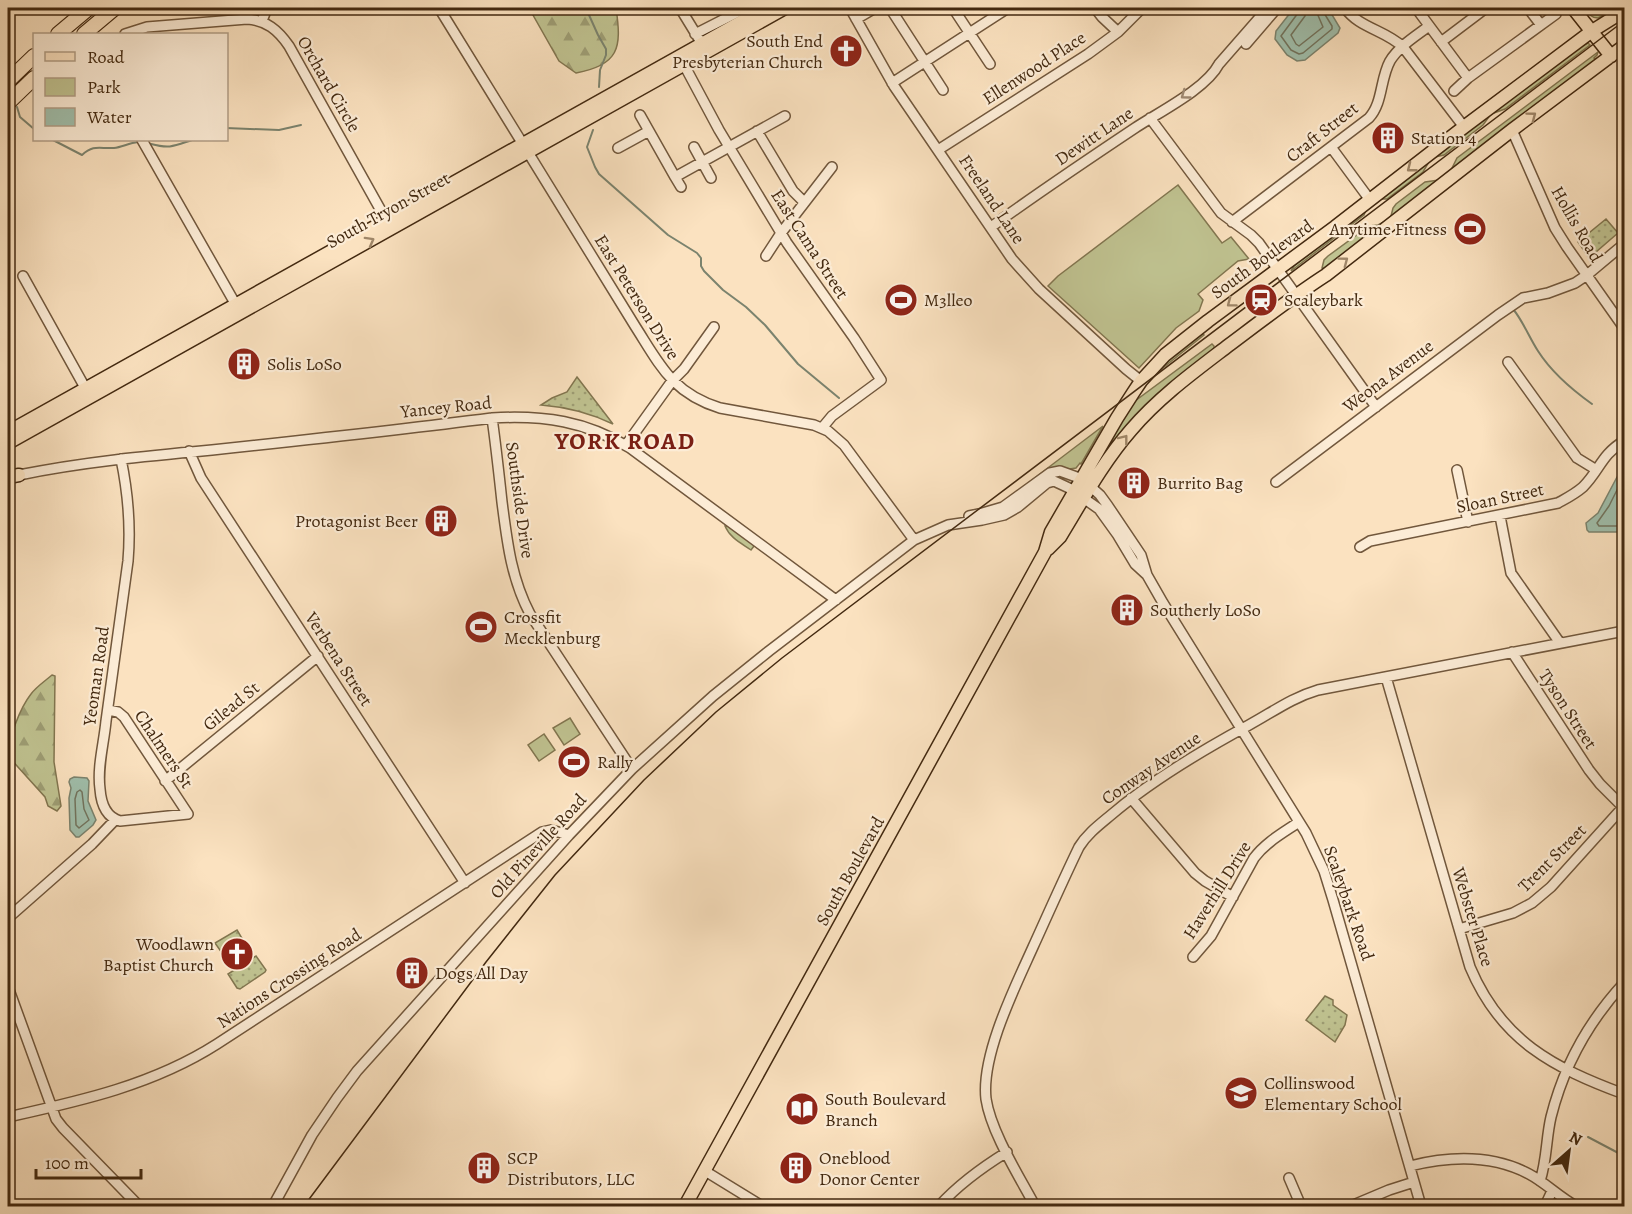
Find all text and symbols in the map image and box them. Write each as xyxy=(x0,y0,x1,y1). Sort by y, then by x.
street label: Ellenwood Place xyxy=(978,26,1090,110)
place label: South End Presbyterian Church xyxy=(672,29,823,74)
street label: Orchard Circle xyxy=(292,31,366,137)
legend xyxy=(33,33,228,141)
church icon: South End Presbyterian Church xyxy=(828,33,864,69)
text: Road xyxy=(87,45,125,69)
text: Park xyxy=(87,75,121,99)
one-way arrow xyxy=(1181,88,1192,99)
street label: Craft Street xyxy=(1281,96,1363,168)
street label: Dewitt Lane xyxy=(1050,101,1138,171)
text: Water xyxy=(86,105,132,129)
one-way arrow xyxy=(1525,112,1536,123)
building icon: Station 4 xyxy=(1370,120,1406,156)
place label: Station 4 xyxy=(1411,126,1476,150)
street label: Freeland Lane xyxy=(953,150,1031,248)
one-way arrow xyxy=(1407,161,1418,172)
street label: South Tryon Street xyxy=(322,166,454,254)
street label: Hollis Road xyxy=(1546,181,1609,267)
street label: East Cama Street xyxy=(766,185,854,304)
sports icon: Anytime Fitness xyxy=(1452,211,1488,247)
street label: South Boulevard xyxy=(1206,213,1318,304)
place label: Anytime Fitness xyxy=(1328,217,1447,241)
street label: East Peterson Drive xyxy=(589,230,685,364)
one-way arrow xyxy=(364,237,375,248)
one-way arrow xyxy=(1337,257,1348,268)
sports icon: M3lleo xyxy=(883,282,919,318)
station icon: Scaleybark xyxy=(1243,282,1279,318)
place label: M3lleo xyxy=(924,288,973,312)
place label: Scaleybark xyxy=(1284,288,1363,312)
one-way arrow xyxy=(1226,296,1237,307)
street label: Weona Avenue xyxy=(1337,334,1438,419)
building icon: Solis LoSo xyxy=(226,346,262,382)
place label: Solis LoSo xyxy=(267,352,342,376)
street label: Yancey Road xyxy=(398,390,493,424)
district label: YORK ROAD xyxy=(553,425,696,457)
one-way arrow xyxy=(1117,434,1128,445)
street label: Southside Drive xyxy=(500,440,540,560)
building icon: Burrito Bag xyxy=(1116,465,1152,501)
place label: Burrito Bag xyxy=(1157,471,1243,495)
street label: Sloan Street xyxy=(1454,477,1546,519)
building icon: Protagonist Beer xyxy=(423,503,459,539)
place label: Protagonist Beer xyxy=(295,509,418,533)
building icon: Southerly LoSo xyxy=(1109,592,1145,628)
place label: Southerly LoSo xyxy=(1150,598,1261,622)
place label: Crossfit Mecklenburg xyxy=(504,605,601,650)
street label: Verbena Street xyxy=(299,606,378,711)
sports icon: Crossfit Mecklenburg xyxy=(463,609,499,645)
street label: Yeoman Road xyxy=(77,624,115,728)
street label: Tyson Street xyxy=(1533,664,1603,754)
street label: Gilead St xyxy=(198,676,264,736)
street label: Chalmers St xyxy=(129,705,199,793)
street label: Conway Avenue xyxy=(1097,726,1205,810)
sports icon: Rally xyxy=(556,744,592,780)
place label: Rally xyxy=(597,750,634,774)
street label: Old Pineville Road xyxy=(484,788,592,904)
street label: South Boulevard xyxy=(810,812,890,930)
street label: Trent Street xyxy=(1513,818,1592,897)
street label: Haverhill Drive xyxy=(1177,836,1257,944)
street label: Scaleybark Road xyxy=(1318,842,1380,964)
street label: Webster Place xyxy=(1446,864,1499,970)
street label: Nations Crossing Road xyxy=(212,922,366,1034)
place label: Woodlawn Baptist Church xyxy=(103,932,214,977)
church icon: Woodlawn Baptist Church xyxy=(219,936,255,972)
building icon: Dogs All Day xyxy=(394,955,430,991)
place label: Dogs All Day xyxy=(435,961,529,985)
place label: Collinswood Elementary School xyxy=(1264,1071,1402,1116)
school or university icon: Collinswood Elementary School xyxy=(1223,1075,1259,1111)
place label: South Boulevard Branch xyxy=(825,1087,947,1132)
library icon: South Boulevard Branch xyxy=(784,1091,820,1127)
north arrow xyxy=(1539,1121,1599,1181)
text: N xyxy=(1565,1126,1586,1151)
scale bar xyxy=(36,1142,141,1180)
place label: SCP Distributors, LLC xyxy=(507,1146,635,1191)
place label: Oneblood Donor Center xyxy=(819,1146,920,1191)
building icon: SCP Distributors, LLC xyxy=(466,1150,502,1186)
building icon: Oneblood Donor Center xyxy=(778,1150,814,1186)
text: 100 m xyxy=(45,1151,89,1175)

